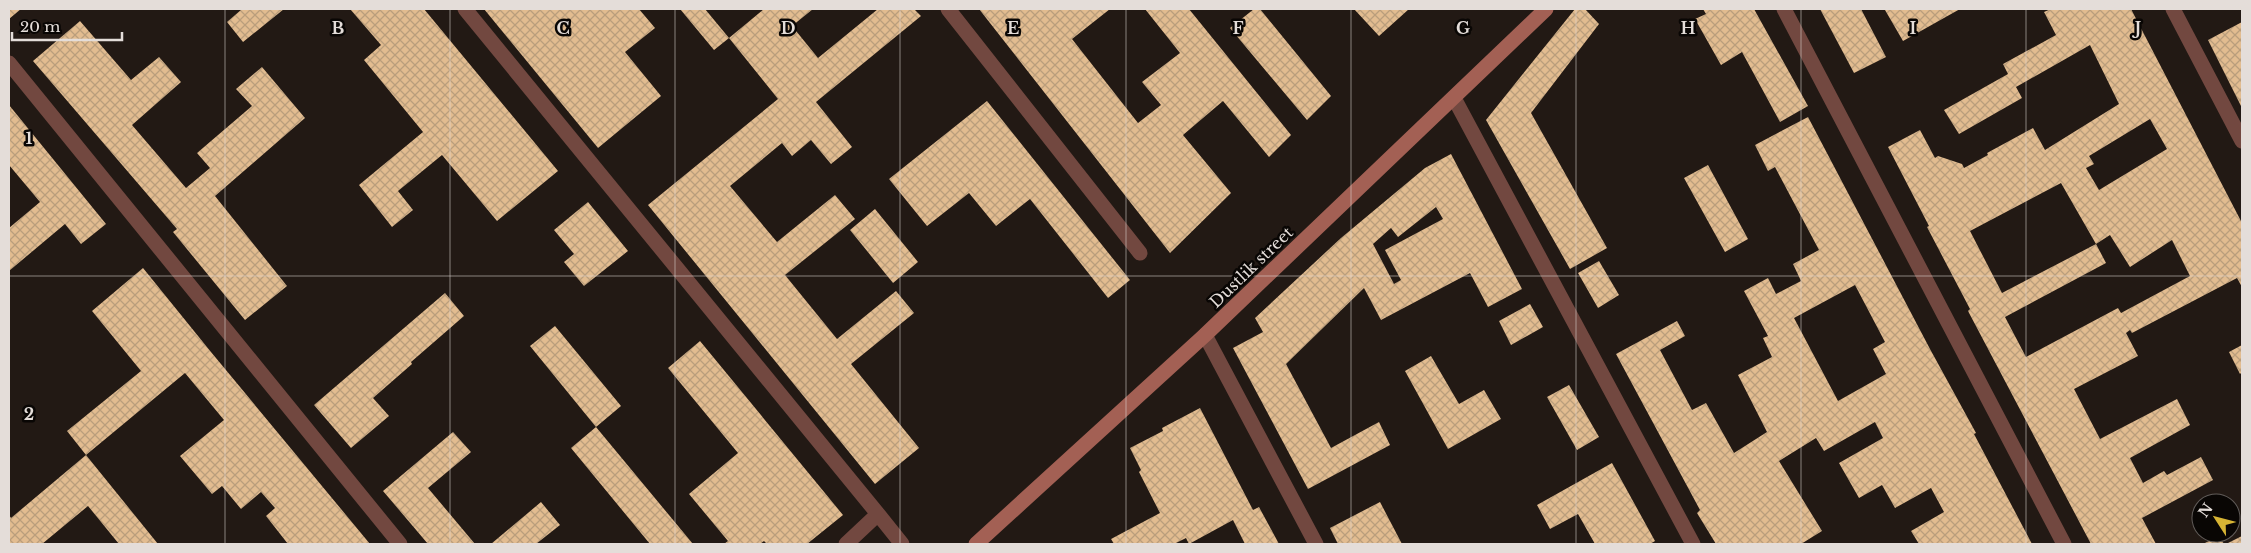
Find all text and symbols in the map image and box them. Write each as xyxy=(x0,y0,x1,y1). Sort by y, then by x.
scale bar xyxy=(12,10,122,42)
text: 20 m xyxy=(20,17,60,36)
text: B xyxy=(332,18,345,38)
text: C xyxy=(556,18,570,38)
text: D xyxy=(781,18,795,38)
text: E xyxy=(1007,18,1019,38)
text: F xyxy=(1232,18,1244,38)
text: G xyxy=(1456,18,1470,38)
text: H xyxy=(1680,18,1696,38)
text: I xyxy=(1910,18,1917,38)
text: J xyxy=(2132,18,2141,38)
text: 1 xyxy=(26,128,33,148)
street label: Dustlik street xyxy=(1205,222,1297,312)
text: 2 xyxy=(24,404,34,424)
north arrow xyxy=(2191,493,2241,543)
text: N xyxy=(2194,500,2217,521)

